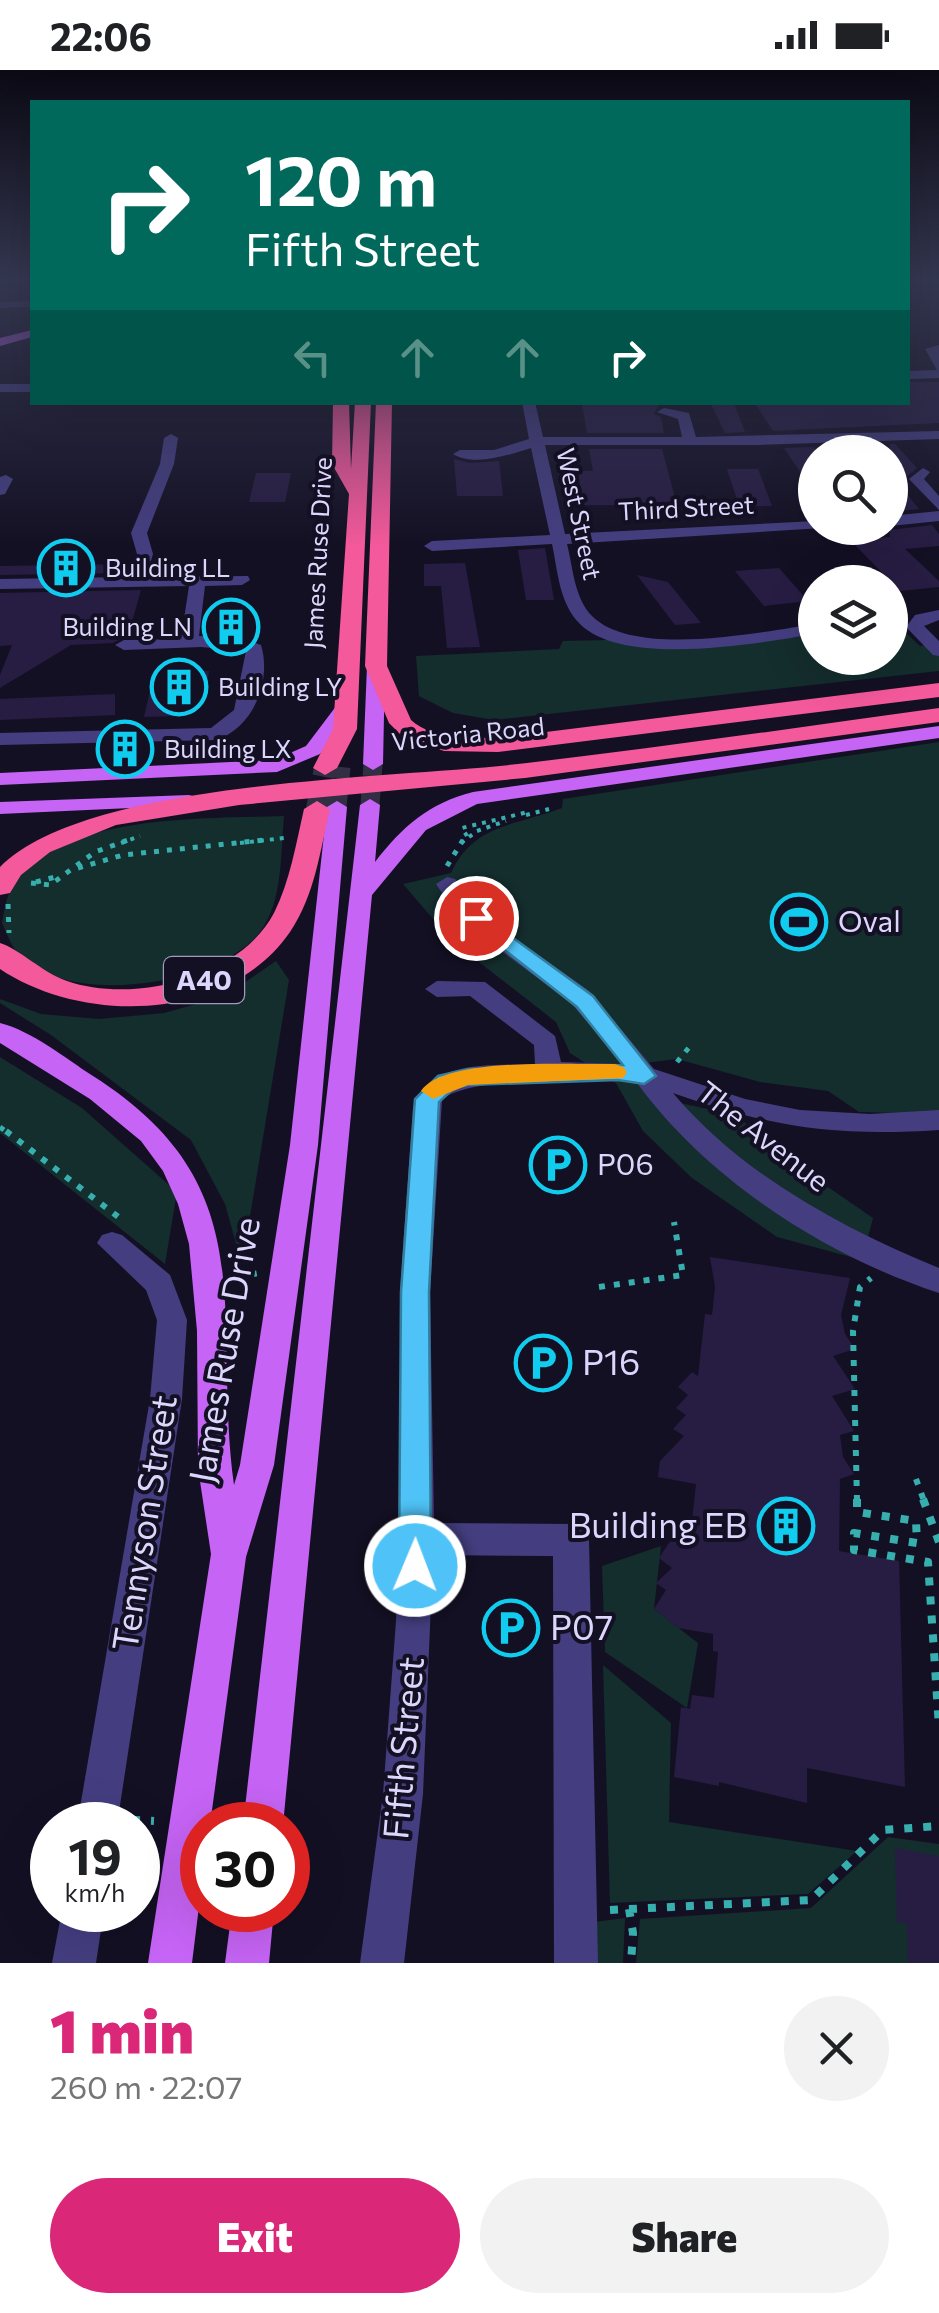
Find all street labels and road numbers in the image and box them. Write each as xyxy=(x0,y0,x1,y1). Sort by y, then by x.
street label: West Street xyxy=(551,445,609,582)
street label: James Ruse Drive xyxy=(297,456,337,650)
street label: Third Street xyxy=(617,488,755,526)
street label: Victoria Road xyxy=(390,710,546,756)
road number: A40 xyxy=(164,957,244,1003)
street label: The Avenue xyxy=(691,1072,838,1198)
street label: James Ruse Drive xyxy=(178,1214,267,1486)
street label: Tennyson Street xyxy=(101,1392,184,1654)
street label: Fifth Street xyxy=(372,1655,431,1841)

